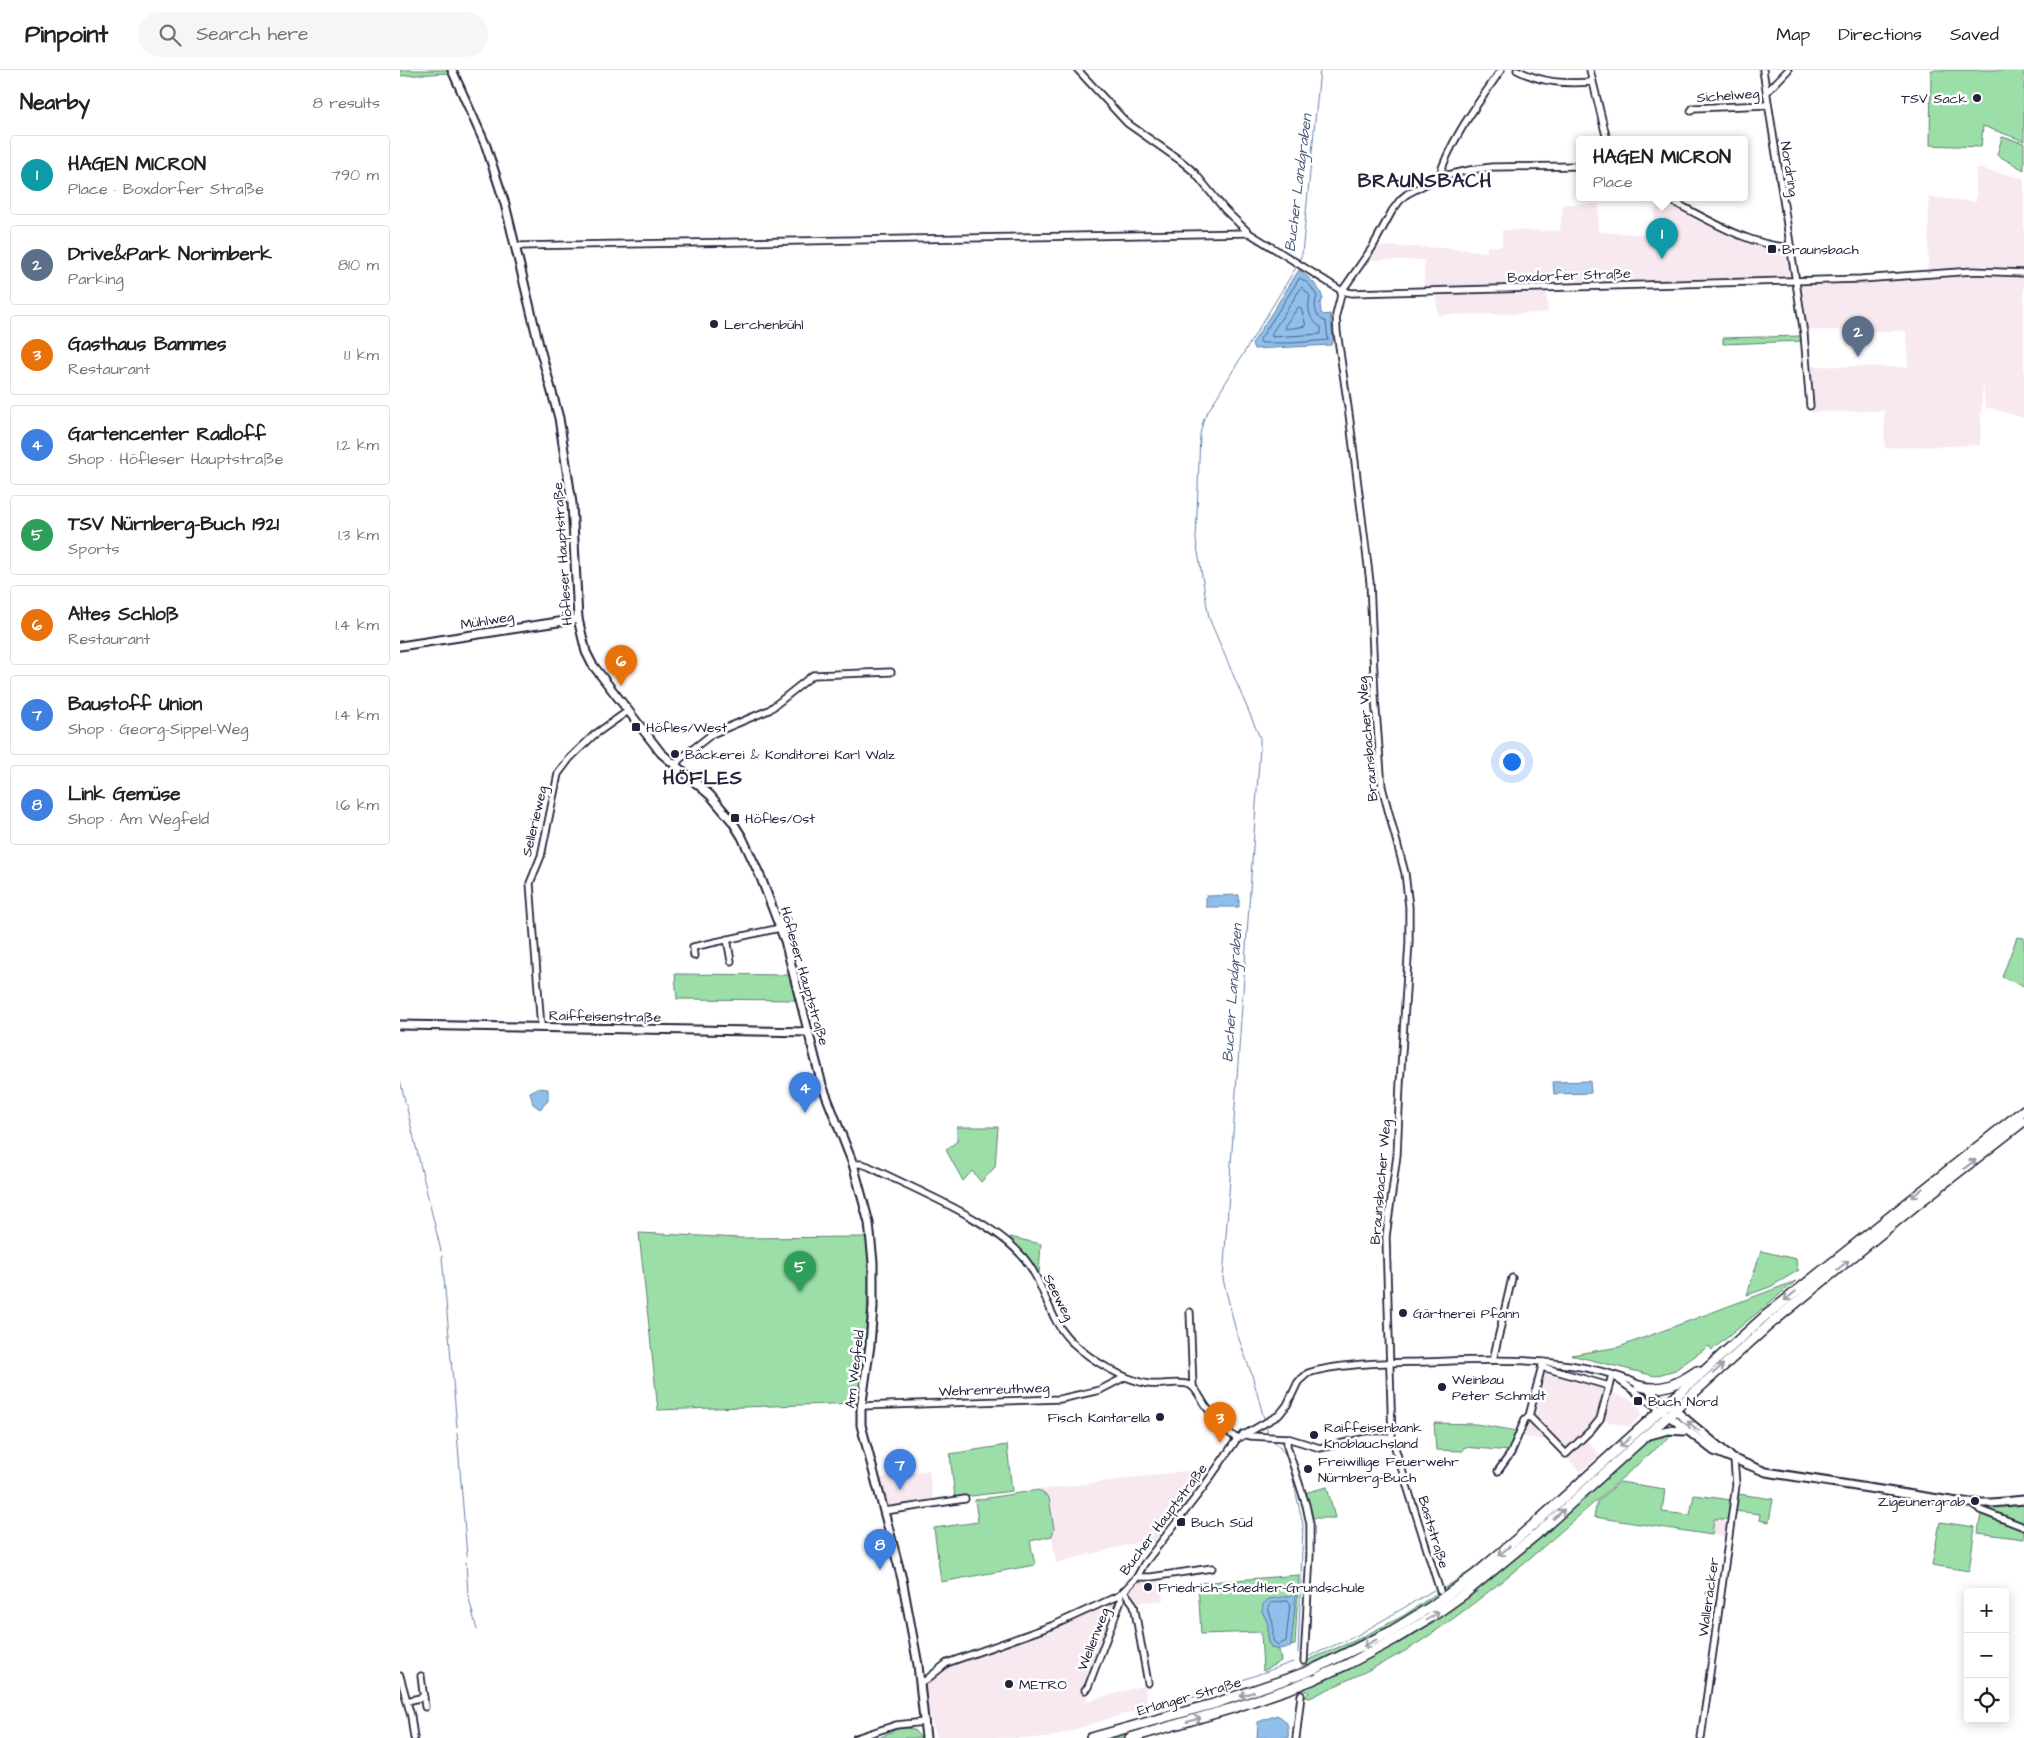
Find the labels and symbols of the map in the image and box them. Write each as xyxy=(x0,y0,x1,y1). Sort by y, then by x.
street label: Sichelweg xyxy=(1696,84,1760,108)
place label: TSV Sack xyxy=(1901,89,1967,109)
marker: TSV Sack xyxy=(1971,92,1983,104)
water label: Bucher Landgraben xyxy=(1280,112,1319,253)
street label: Nordring xyxy=(1775,140,1803,198)
district label: BRAUNSBACH xyxy=(1358,168,1492,195)
pin: 1 xyxy=(1646,218,1678,259)
place label: Braunsbach xyxy=(1782,240,1859,260)
marker: Braunsbach xyxy=(1766,243,1778,255)
street label: Boxdorfer Straße xyxy=(1507,264,1631,288)
place label: Lerchenbühl xyxy=(724,315,803,335)
pin: 2 xyxy=(1842,316,1874,357)
marker: Lerchenbühl xyxy=(708,318,720,330)
street label: Höfleser Hauptstraße xyxy=(548,481,578,626)
street label: Mühlweg xyxy=(459,607,515,635)
pin: 6 xyxy=(605,645,637,686)
street label: Braunsbacher Weg xyxy=(1353,675,1383,802)
place label: Höfles/West xyxy=(646,718,728,738)
marker: Höfles/West xyxy=(630,721,642,733)
place label: Bäckerei & Konditorei Karl Walz xyxy=(685,745,895,765)
marker: Bäckerei & Konditorei Karl Walz xyxy=(669,748,681,760)
your location xyxy=(1499,749,1525,775)
district label: HÖFLES xyxy=(663,765,743,792)
street label: Sellerieweg xyxy=(517,784,553,859)
place label: Höfles/Ost xyxy=(745,809,815,829)
marker: Höfles/Ost xyxy=(729,812,741,824)
street label: Höfleser Hauptstraße xyxy=(775,904,834,1048)
water label: Bucher Landgraben xyxy=(1217,922,1249,1063)
street label: Raiffeisenstraße xyxy=(549,1006,662,1028)
pin: 4 xyxy=(789,1072,821,1113)
street label: Braunsbacher Weg xyxy=(1366,1119,1396,1246)
one-way arrow xyxy=(1963,1158,1976,1169)
one-way arrow xyxy=(1910,1188,1923,1199)
pin: 5 xyxy=(784,1251,816,1292)
one-way arrow xyxy=(1836,1259,1849,1270)
street label: Seeweg xyxy=(1038,1271,1078,1324)
one-way arrow xyxy=(1784,1290,1797,1301)
place label: Gärtnerei Pfann xyxy=(1413,1304,1519,1324)
marker: Gärtnerei Pfann xyxy=(1397,1307,1409,1319)
street label: Am Wegfeld xyxy=(840,1329,870,1409)
one-way arrow xyxy=(1712,1363,1725,1375)
place label: Weinbau Peter Schmidt xyxy=(1452,1370,1546,1406)
street label: Wehrenreuthweg xyxy=(938,1378,1050,1402)
marker: Weinbau Peter Schmidt xyxy=(1436,1381,1448,1393)
place label: Buch Nord xyxy=(1648,1392,1718,1412)
marker: Buch Nord xyxy=(1632,1395,1644,1407)
pin: 3 xyxy=(1204,1402,1236,1443)
place label: Fisch Kantarella xyxy=(1048,1408,1150,1428)
marker: Fisch Kantarella xyxy=(1154,1411,1166,1423)
place label: Raiffeisenbank Knoblauchsland xyxy=(1324,1418,1422,1454)
one-way arrow xyxy=(1687,1420,1700,1431)
marker: Raiffeisenbank Knoblauchsland xyxy=(1308,1429,1320,1441)
one-way arrow xyxy=(1618,1437,1631,1448)
pin: 7 xyxy=(884,1449,916,1490)
place label: Freiwillige Feuerwehr Nürnberg-Buch xyxy=(1318,1452,1459,1488)
street label: Bucher Hauptstraße xyxy=(1115,1459,1213,1580)
marker: Freiwillige Feuerwehr Nürnberg-Buch xyxy=(1302,1463,1314,1475)
place label: Zigeunergrab xyxy=(1878,1492,1965,1512)
street label: Baststraße xyxy=(1413,1494,1454,1571)
marker: Zigeunergrab xyxy=(1969,1495,1981,1507)
one-way arrow xyxy=(1552,1508,1565,1520)
place label: Buch Süd xyxy=(1191,1513,1253,1533)
marker: Buch Süd xyxy=(1175,1516,1187,1528)
pin: 8 xyxy=(864,1529,896,1570)
one-way arrow xyxy=(1497,1545,1510,1556)
street label: Walleräcker xyxy=(1694,1556,1724,1638)
place label: Friedrich-Staedtler-Grundschule xyxy=(1158,1578,1365,1598)
marker: Friedrich-Staedtler-Grundschule xyxy=(1142,1581,1154,1593)
street label: Wellenweg xyxy=(1073,1605,1115,1674)
one-way arrow xyxy=(1425,1611,1439,1621)
one-way arrow xyxy=(1363,1639,1378,1648)
street label: Erlanger Straße xyxy=(1135,1672,1244,1721)
place label: METRO xyxy=(1019,1675,1067,1695)
marker: METRO xyxy=(1003,1678,1015,1690)
one-way arrow xyxy=(1239,1689,1255,1699)
one-way arrow xyxy=(1186,1715,1202,1724)

